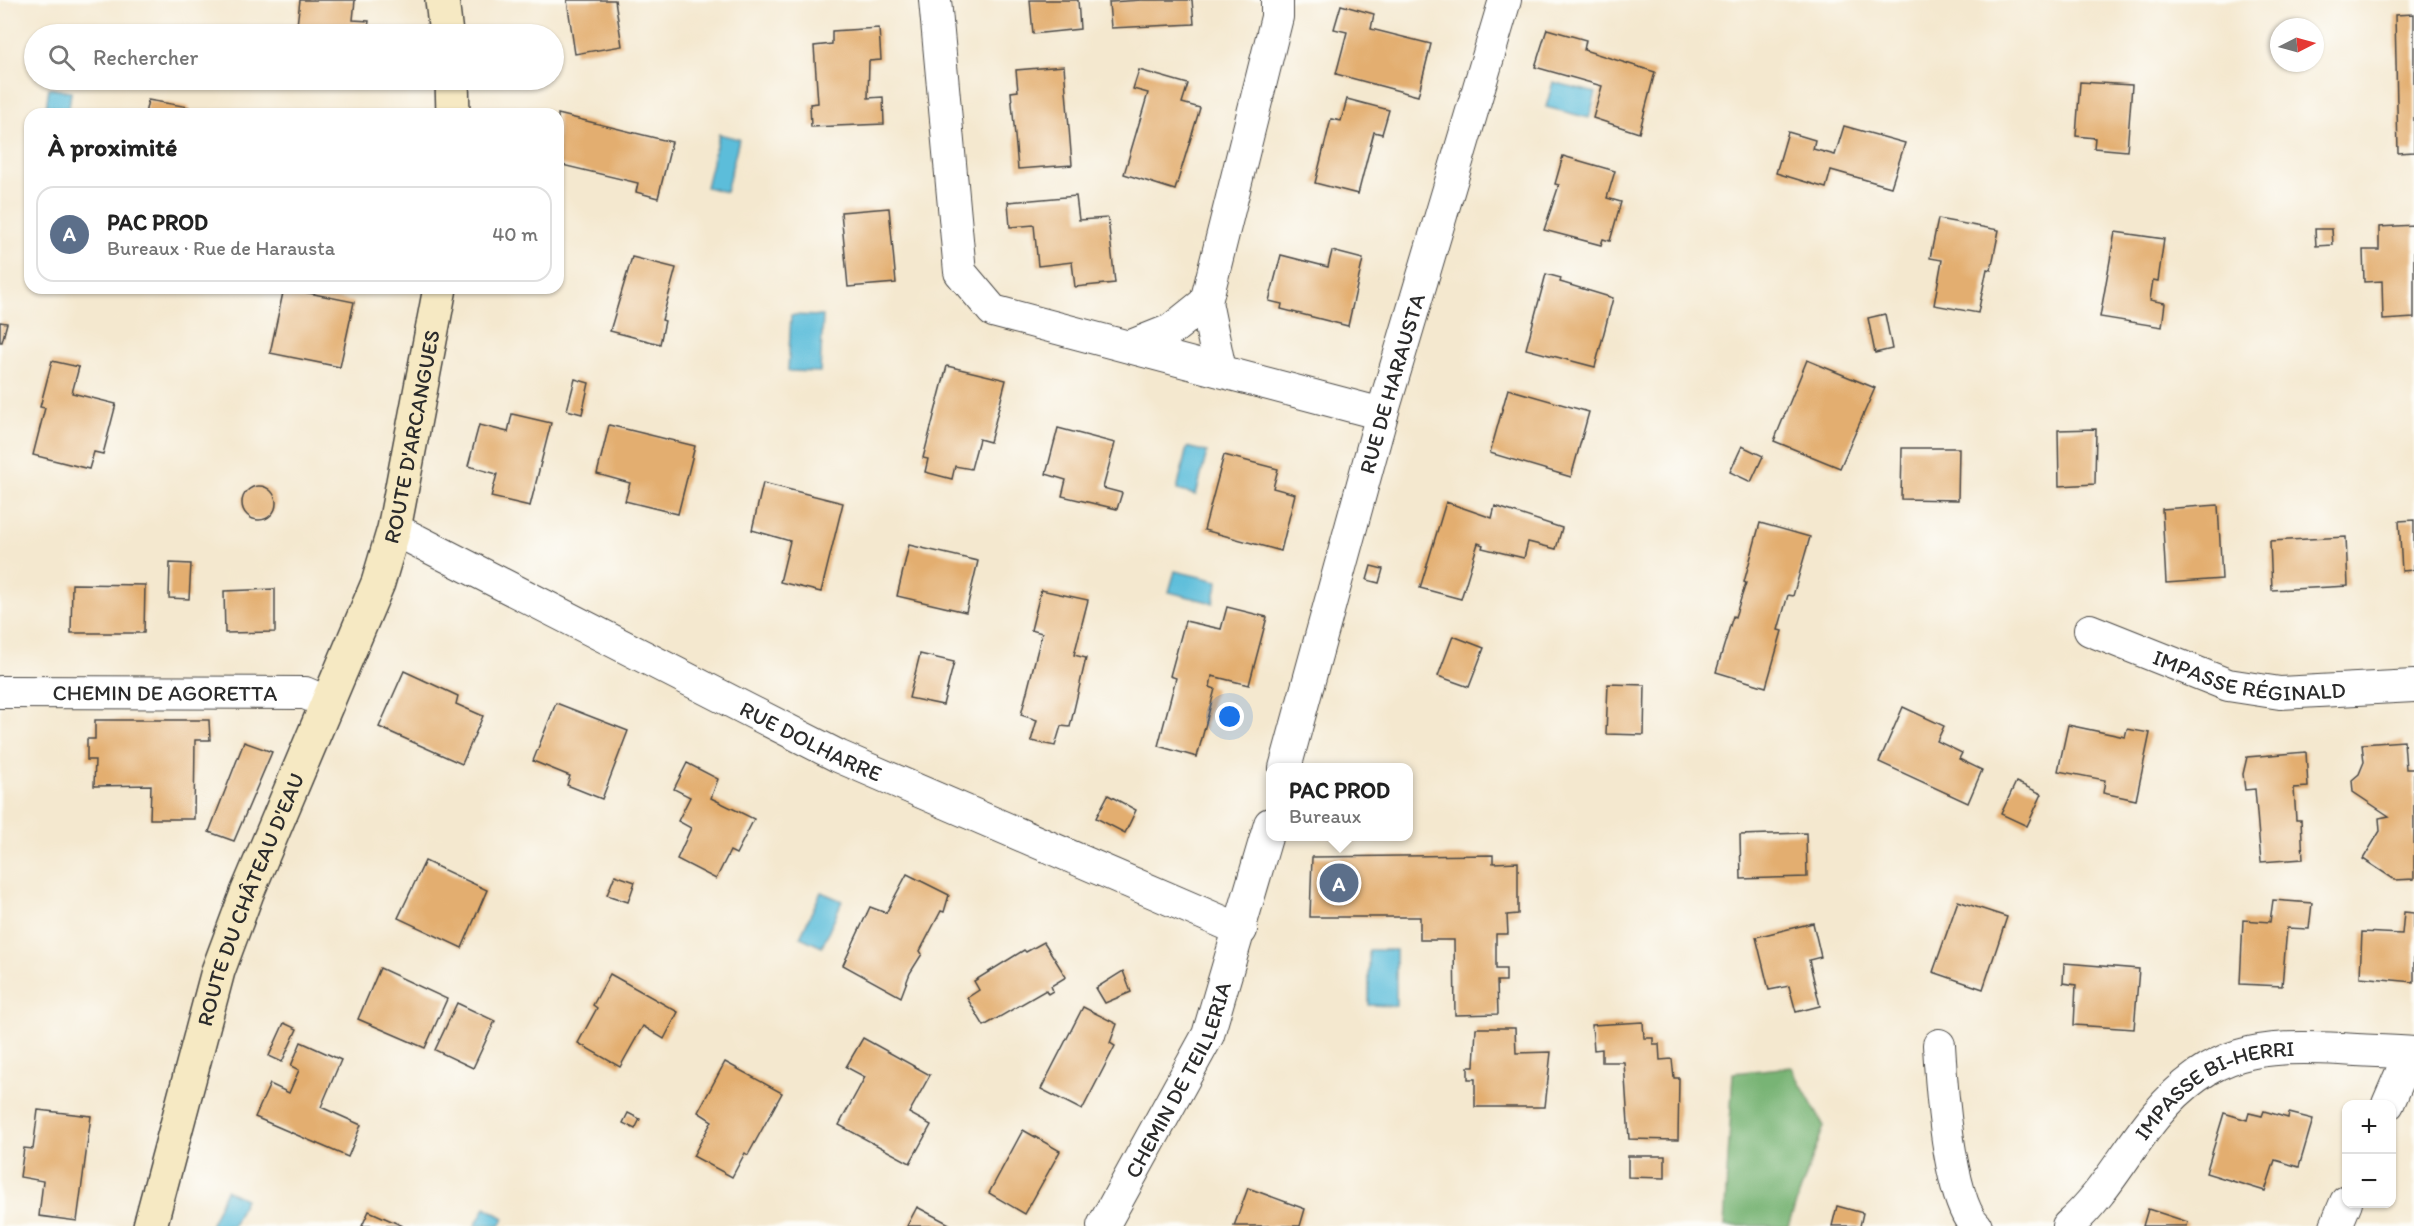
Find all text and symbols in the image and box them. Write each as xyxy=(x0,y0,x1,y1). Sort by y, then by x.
north arrow xyxy=(2270,18,2324,72)
search box xyxy=(24,24,564,90)
icon: search xyxy=(45,41,78,74)
text: Rechercher xyxy=(93,44,198,71)
text: À proximité xyxy=(48,131,177,163)
text: PAC PROD xyxy=(107,209,208,236)
text: A xyxy=(63,222,76,246)
text: 40 m xyxy=(492,222,538,246)
text: Bureaux · Rue de Harausta xyxy=(107,236,335,260)
street label: RUE DE HARAUSTA xyxy=(1353,290,1431,477)
street label: ROUTE D'ARCANGUES xyxy=(377,328,446,547)
street label: IMPASSE RÉGINALD xyxy=(2149,643,2346,707)
street label: CHEMIN DE AGORETTA xyxy=(53,679,277,707)
street label: RUE DOLHARRE xyxy=(735,695,886,787)
your location xyxy=(1215,702,1244,731)
popup xyxy=(1266,763,1413,841)
street label: ROUTE DU CHÂTEAU D'EAU xyxy=(191,769,310,1029)
text: PAC PROD xyxy=(1289,777,1390,804)
text: Bureaux xyxy=(1289,804,1361,828)
pin: A xyxy=(1320,860,1358,906)
street label: CHEMIN DE TEILLERIA xyxy=(1119,979,1237,1183)
street label: IMPASSE BI-HERRI xyxy=(2129,1035,2295,1145)
map controls xyxy=(2342,1100,2396,1208)
button: + xyxy=(2342,1100,2396,1154)
button: − xyxy=(2342,1154,2396,1208)

